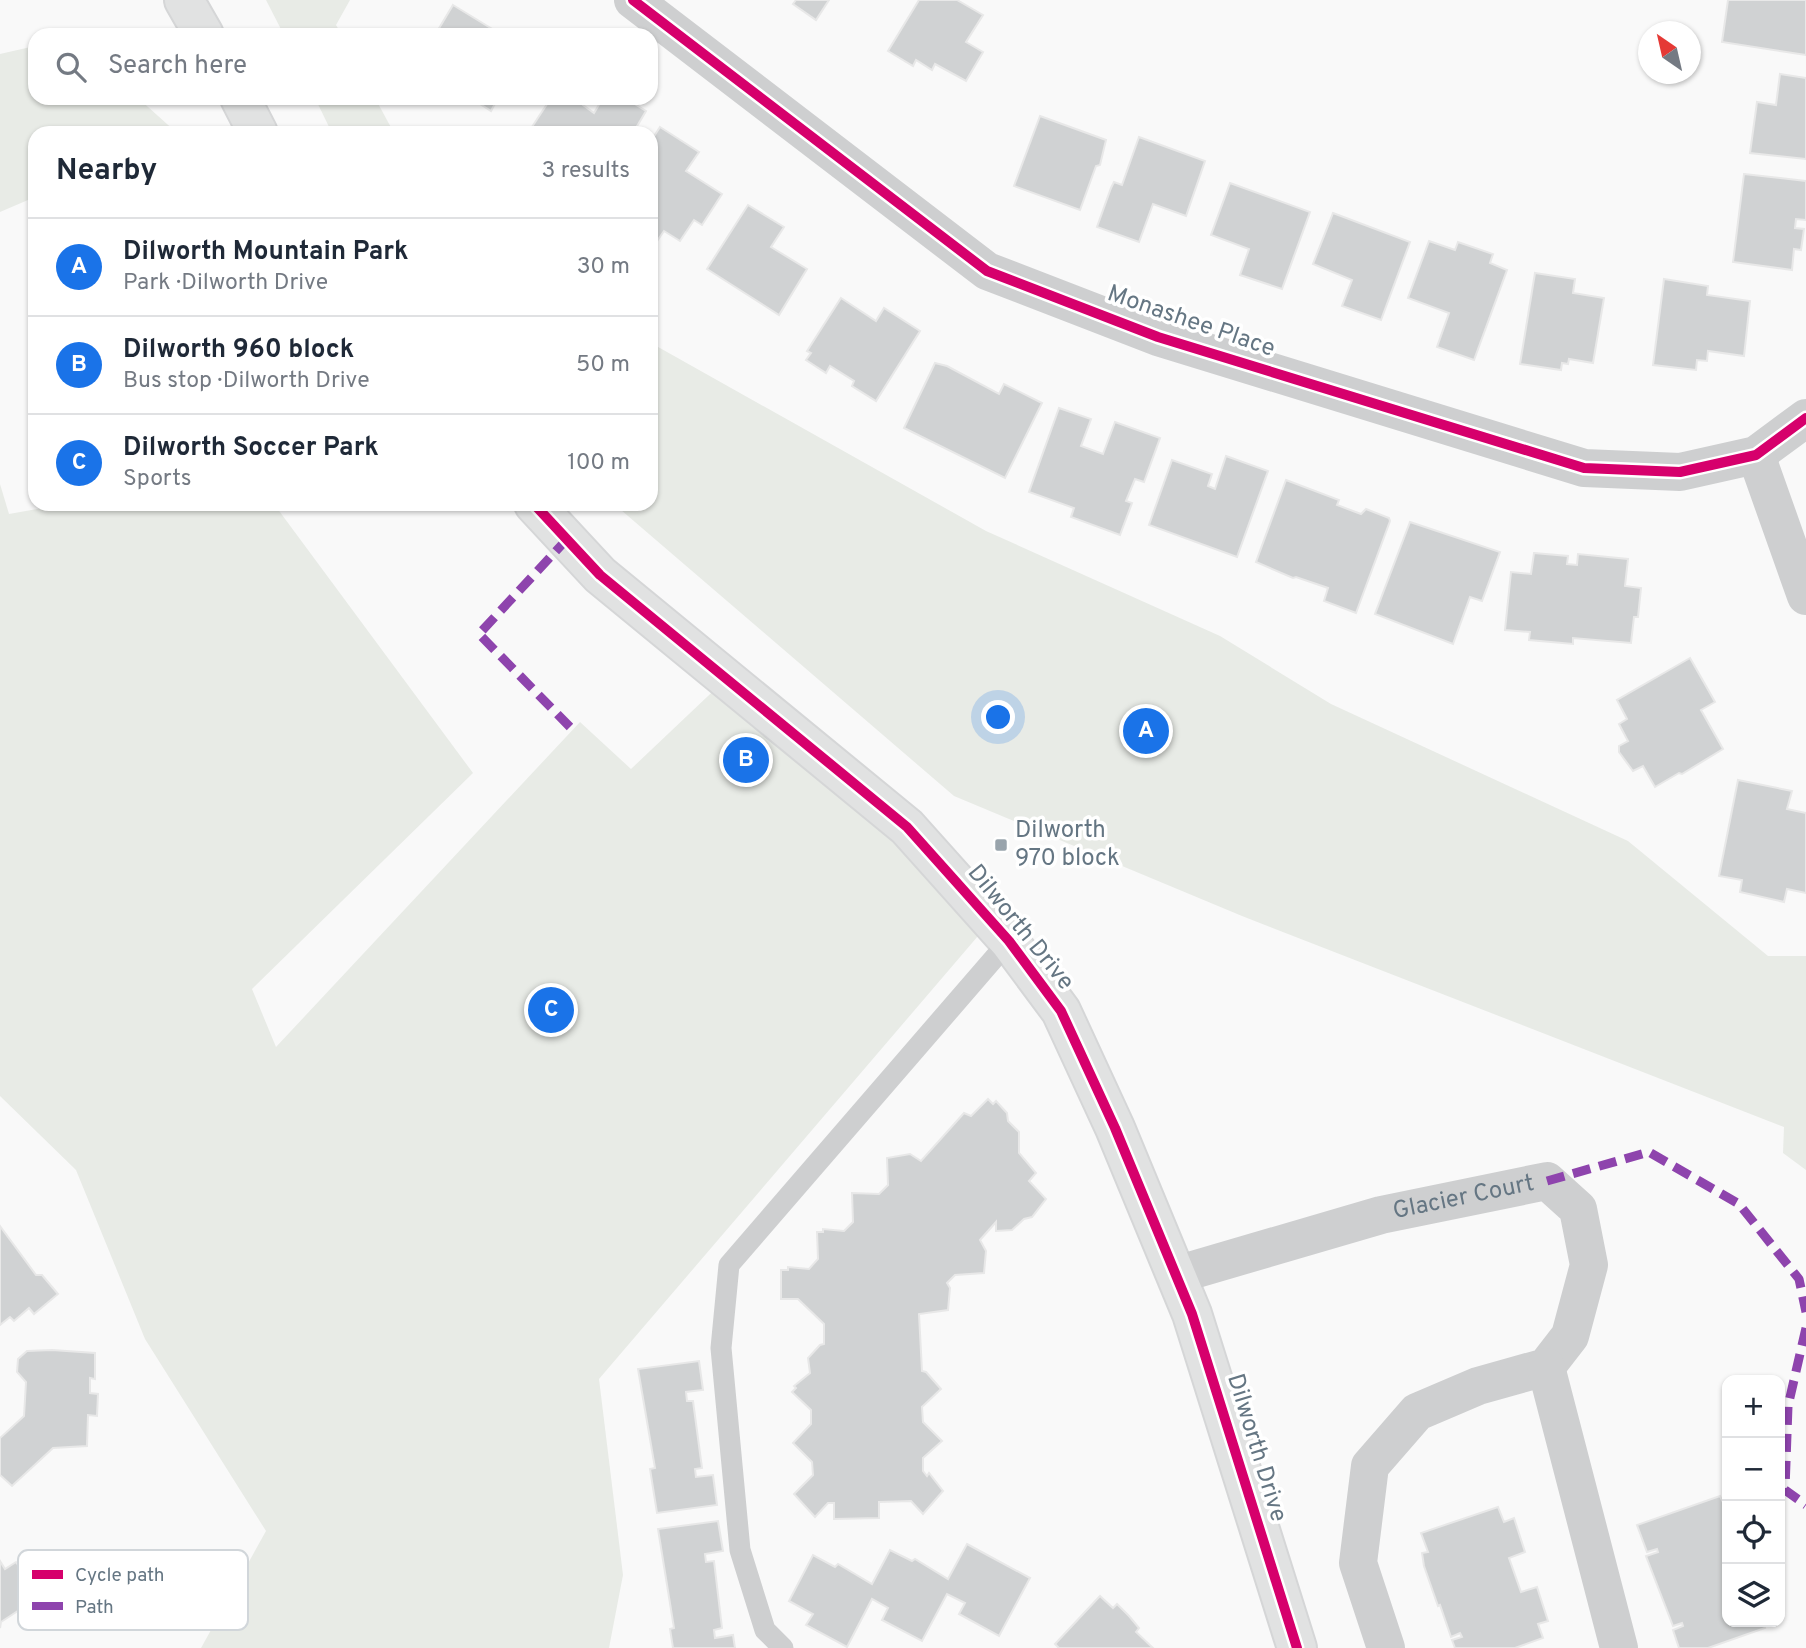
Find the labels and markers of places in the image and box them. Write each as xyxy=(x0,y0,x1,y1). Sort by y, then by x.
pin: A xyxy=(1123,705,1169,757)
pin: B xyxy=(723,734,769,786)
place label: Dilworth 970 block xyxy=(1015,816,1120,874)
marker: Dilworth 970 block xyxy=(993,837,1009,853)
pin: C xyxy=(528,984,574,1036)

